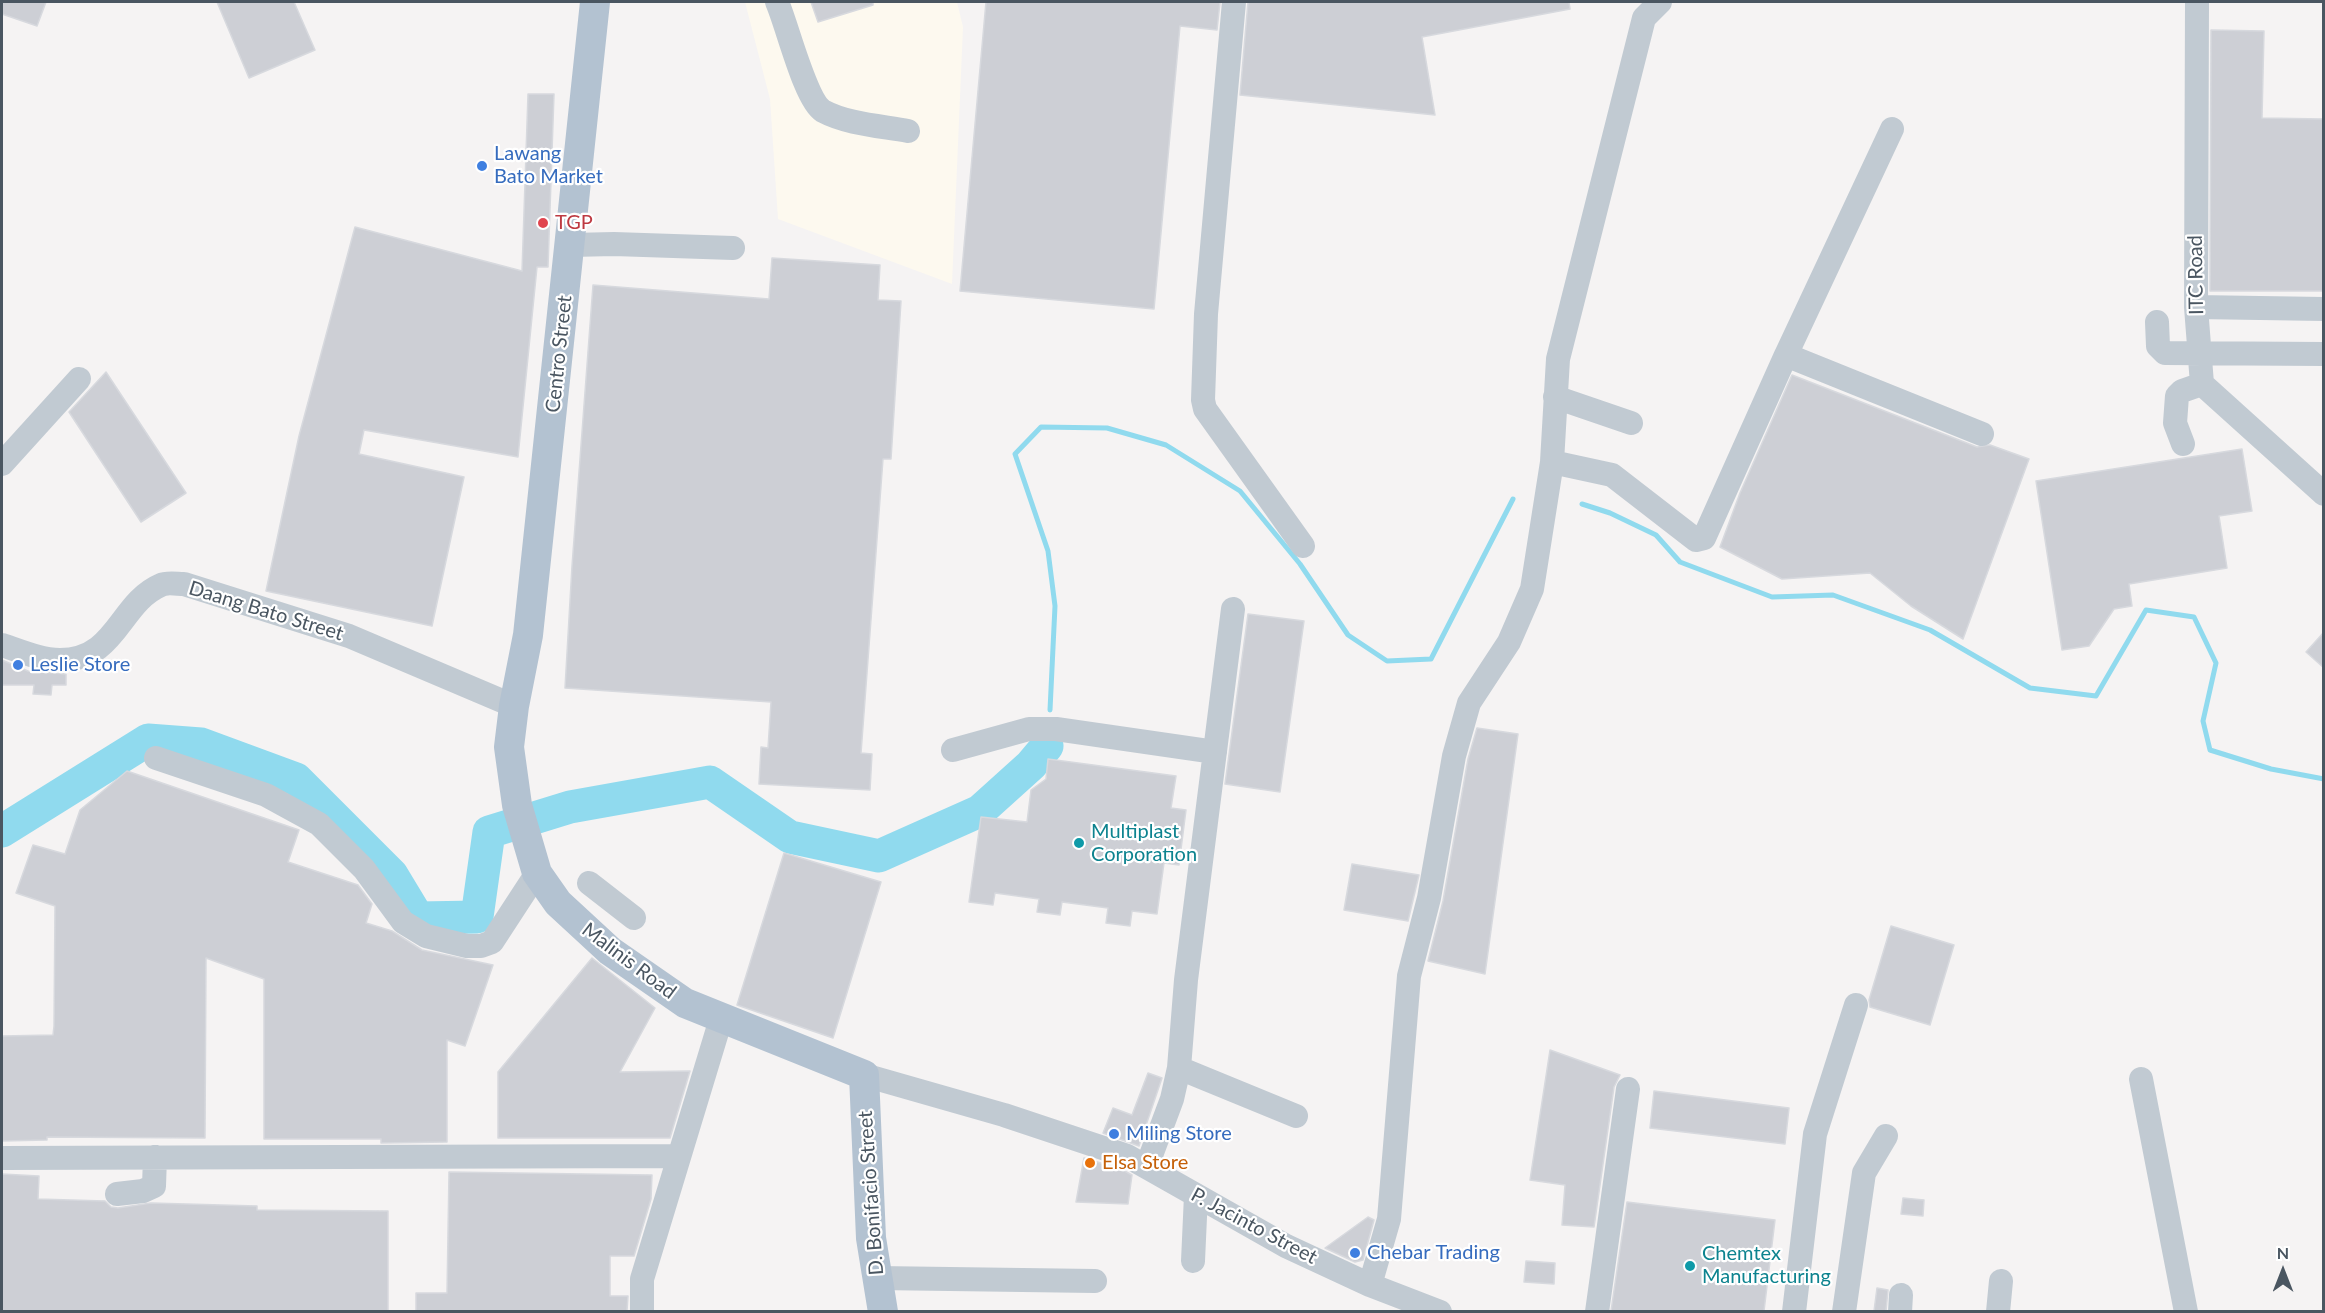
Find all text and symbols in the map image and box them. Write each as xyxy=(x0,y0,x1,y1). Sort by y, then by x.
place label: Lawang Bato Market xyxy=(494,142,603,189)
marker: Lawang Bato Market xyxy=(475,159,489,173)
place label: TGP xyxy=(555,211,593,235)
marker: TGP xyxy=(536,216,550,230)
street label: ITC Road xyxy=(2183,235,2209,315)
street label: Centro Street xyxy=(541,294,577,414)
street label: Daang Bato Street xyxy=(186,576,346,646)
place label: Leslie Store xyxy=(30,653,130,677)
marker: Leslie Store xyxy=(11,658,25,672)
place label: Multiplast Corporation xyxy=(1091,820,1197,867)
marker: Multiplast Corporation xyxy=(1072,836,1086,850)
street label: Malinis Road xyxy=(577,918,681,1004)
street label: D. Bonifacio Street xyxy=(853,1110,889,1276)
place label: Miling Store xyxy=(1126,1122,1232,1146)
marker: Miling Store xyxy=(1107,1127,1121,1141)
place label: Elsa Store xyxy=(1102,1151,1188,1175)
marker: Elsa Store xyxy=(1083,1156,1097,1170)
street label: P. Jacinto Street xyxy=(1187,1183,1321,1269)
place label: Chebar Trading xyxy=(1367,1241,1500,1265)
north arrow xyxy=(2253,1241,2313,1301)
place label: Chemtex Manufacturing xyxy=(1702,1242,1831,1289)
text: N xyxy=(2277,1243,2289,1262)
marker: Chebar Trading xyxy=(1348,1246,1362,1260)
marker: Chemtex Manufacturing xyxy=(1683,1259,1697,1273)

